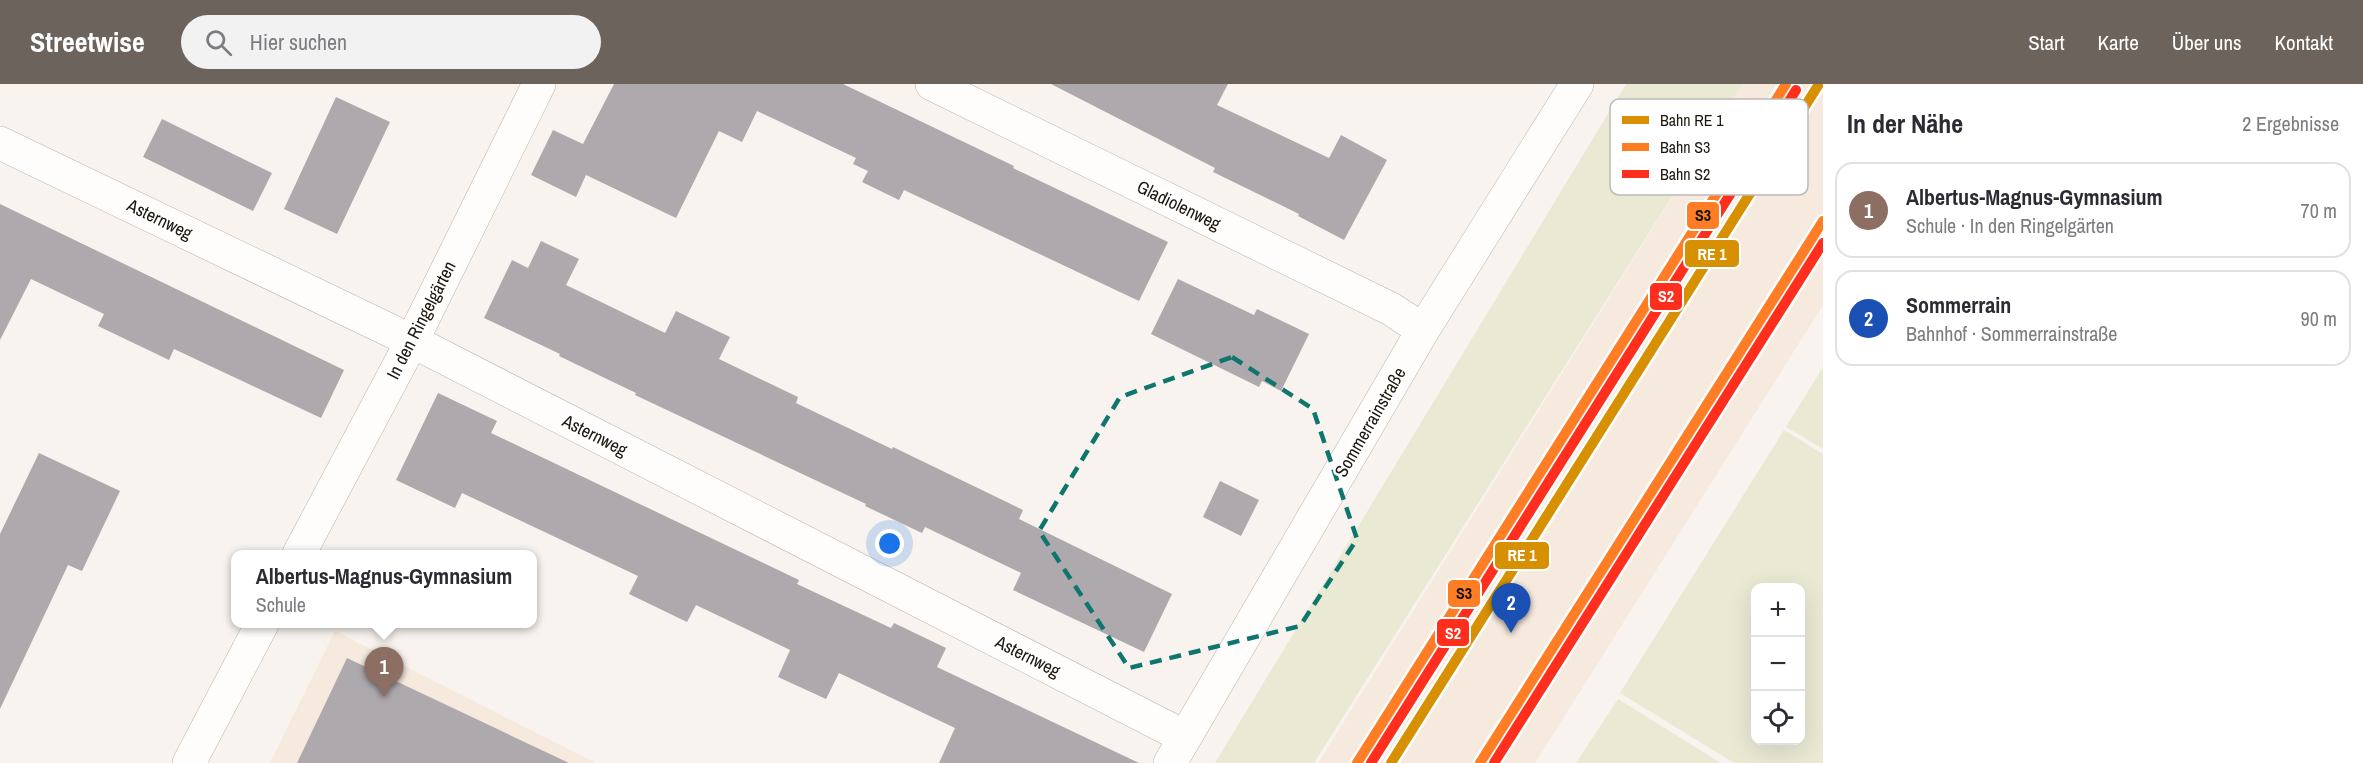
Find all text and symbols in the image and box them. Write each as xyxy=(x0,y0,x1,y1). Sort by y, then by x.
search box xyxy=(181,15,601,69)
text: Streetwise xyxy=(30,23,145,61)
icon: search xyxy=(202,26,235,59)
text: Hier suchen xyxy=(250,27,347,57)
text: Start xyxy=(2028,28,2065,57)
text: Karte xyxy=(2098,28,2139,57)
text: Über uns xyxy=(2172,28,2242,57)
text: Kontakt xyxy=(2275,28,2333,57)
legend xyxy=(1610,99,1808,195)
text: In der Nähe xyxy=(1847,106,1963,141)
text: Bahn RE 1 xyxy=(1660,109,1724,131)
text: 2 Ergebnisse xyxy=(2242,110,2339,137)
text: Bahn S3 xyxy=(1660,136,1710,158)
text: Bahn S2 xyxy=(1660,163,1710,185)
street label: Gladiolenweg xyxy=(1133,174,1226,236)
text: Albertus-Magnus-Gymnasium xyxy=(1906,182,2163,212)
street label: Asternweg xyxy=(122,192,198,246)
text: 1 xyxy=(1864,197,1873,224)
text: 70 m xyxy=(2301,197,2337,224)
line badge: S3 xyxy=(1686,201,1720,230)
text: S3 xyxy=(1695,204,1711,226)
text: Schule · In den Ringelgärten xyxy=(1906,212,2114,239)
line badge: RE 1 xyxy=(1684,239,1740,268)
text: RE 1 xyxy=(1697,243,1727,265)
street label: In den Ringelgärten xyxy=(380,257,462,383)
line badge: S2 xyxy=(1649,282,1683,311)
text: S2 xyxy=(1658,285,1674,307)
text: Sommerrain xyxy=(1906,290,2011,320)
text: 2 xyxy=(1864,305,1873,332)
text: 90 m xyxy=(2301,305,2337,332)
text: Bahnhof · Sommerrainstraße xyxy=(1906,320,2117,347)
street label: Sommerrainstraße xyxy=(1328,362,1412,482)
street label: Asternweg xyxy=(557,408,632,462)
your location xyxy=(875,529,904,558)
line badge: RE 1 xyxy=(1494,541,1550,570)
text: RE 1 xyxy=(1507,544,1537,566)
popup xyxy=(231,550,537,628)
text: Albertus-Magnus-Gymnasium xyxy=(256,561,512,591)
line badge: S3 xyxy=(1447,579,1481,608)
text: S3 xyxy=(1456,582,1472,604)
map controls xyxy=(1751,583,1805,745)
button: + xyxy=(1751,583,1805,637)
pin: 2 xyxy=(1492,584,1530,633)
text: Schule xyxy=(256,591,306,618)
line badge: S2 xyxy=(1436,618,1470,647)
text: S2 xyxy=(1445,622,1461,644)
street label: Asternweg xyxy=(990,629,1065,683)
button: − xyxy=(1751,637,1805,691)
pin: 1 xyxy=(364,648,404,697)
button: locate xyxy=(1751,691,1805,745)

